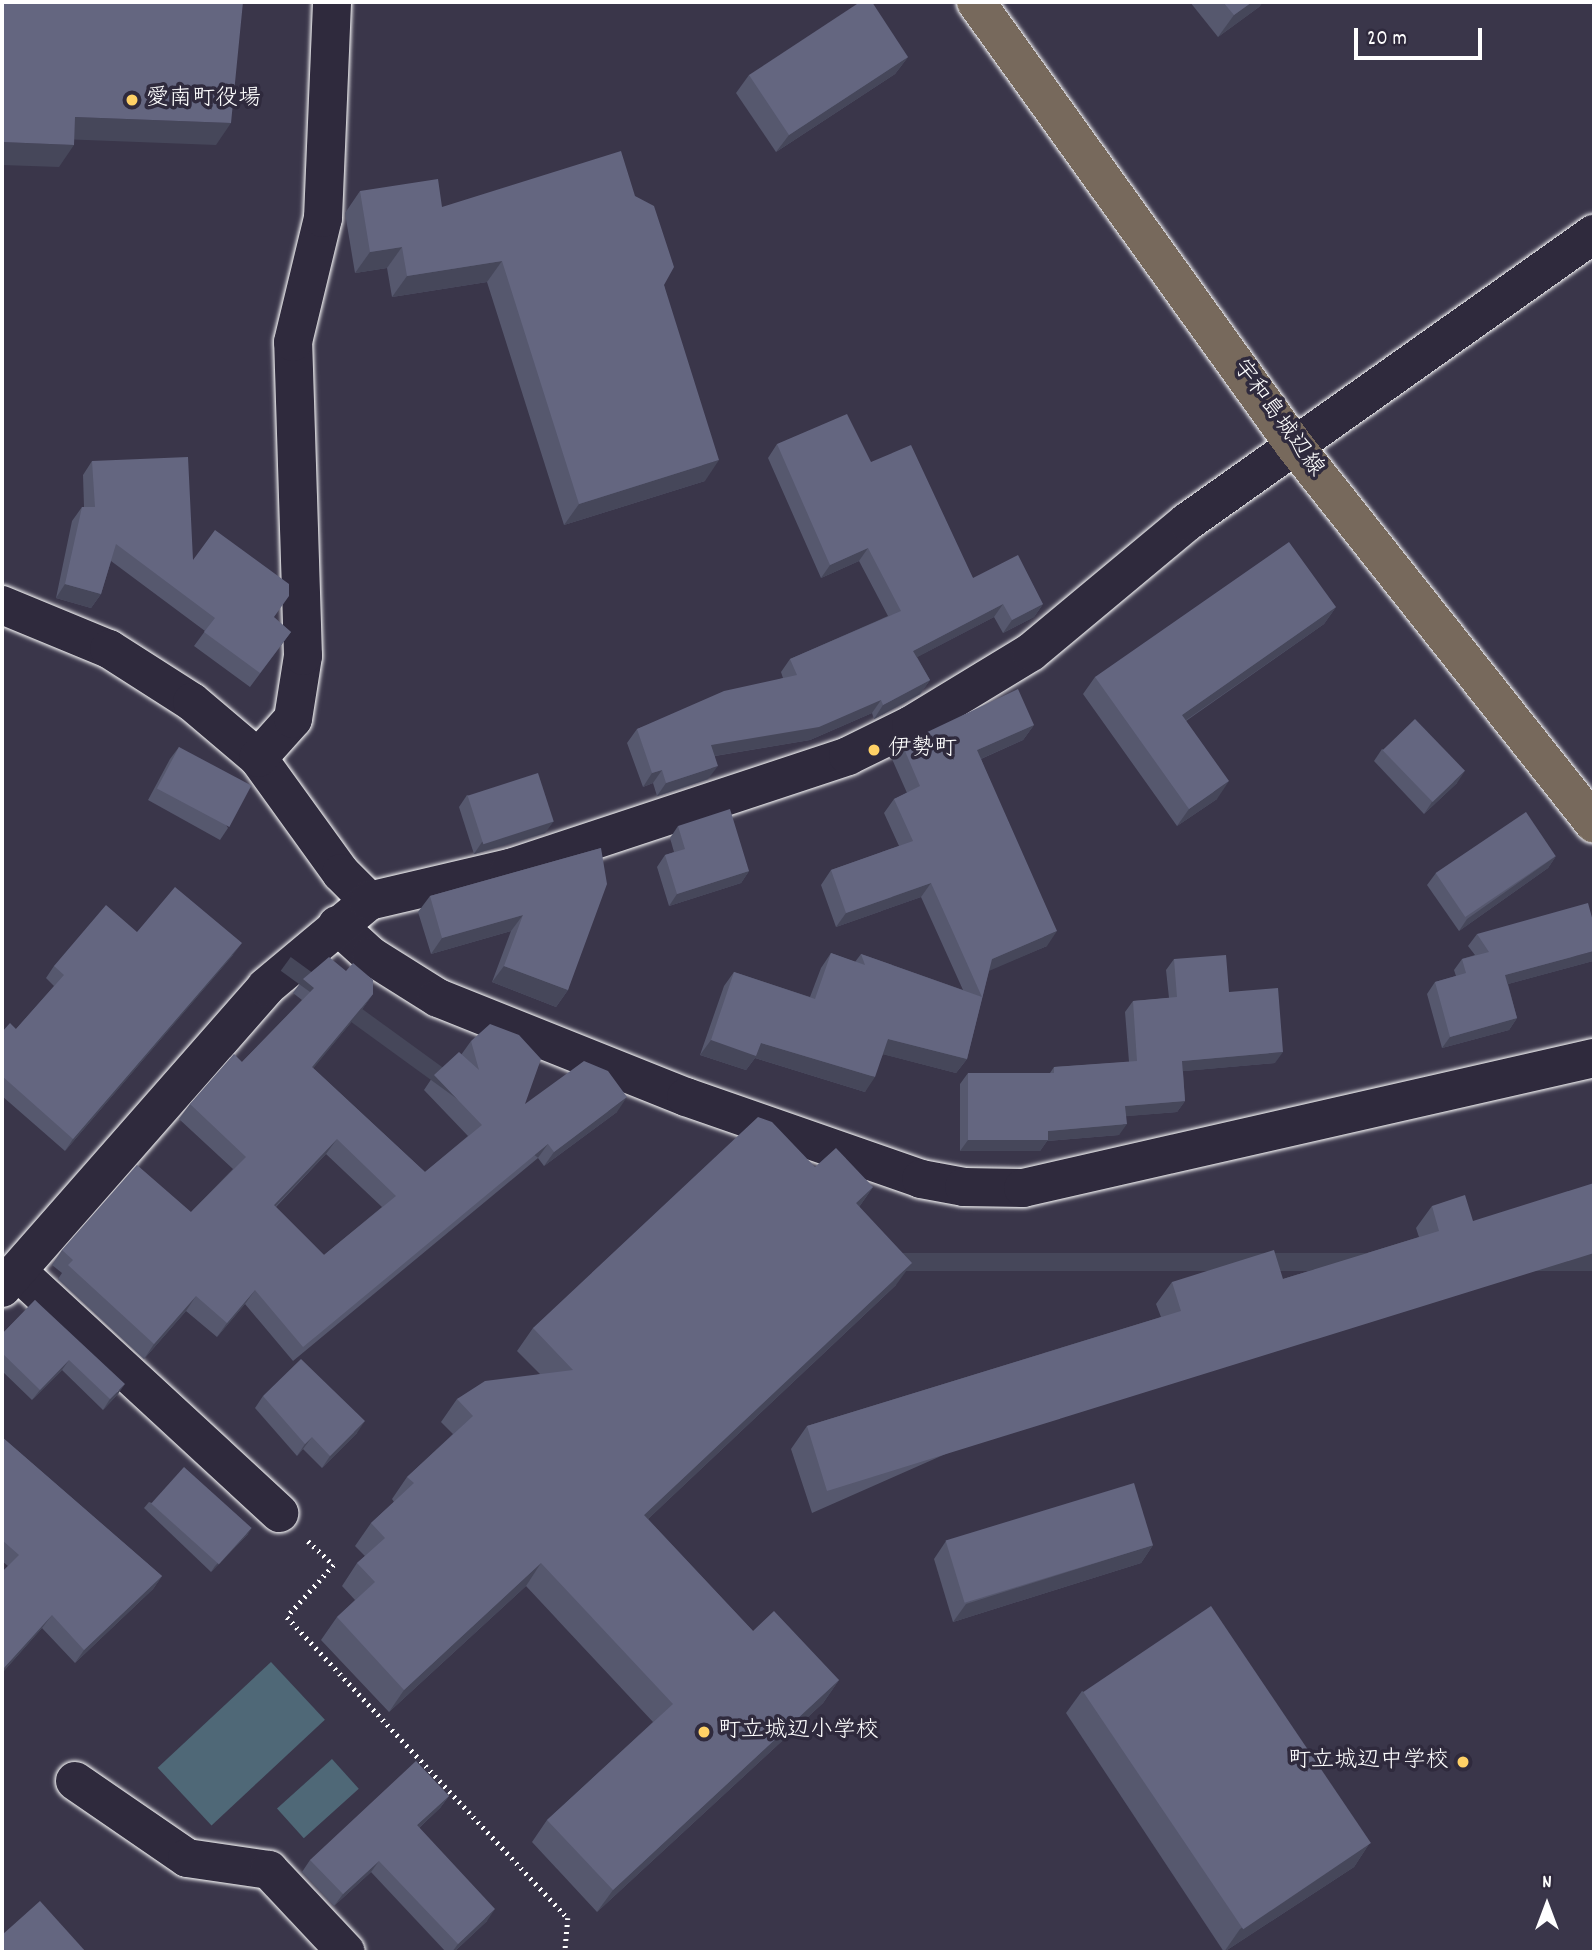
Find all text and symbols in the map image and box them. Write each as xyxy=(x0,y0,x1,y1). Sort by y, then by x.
scale bar xyxy=(1358,14,1486,58)
text: 20 m xyxy=(1367,25,1407,55)
place label: 愛南町役場 xyxy=(146,86,261,114)
marker: 愛南町役場 xyxy=(124,92,140,108)
street label: 宇和島城辺線 xyxy=(1225,355,1329,483)
place label: 伊勢町 xyxy=(888,736,957,764)
marker: 伊勢町 xyxy=(866,742,882,758)
place label: 町立城辺小学校 xyxy=(718,1718,879,1746)
marker: 町立城辺小学校 xyxy=(696,1724,712,1740)
place label: 町立城辺中学校 xyxy=(1288,1748,1449,1776)
marker: 町立城辺中学校 xyxy=(1455,1754,1471,1770)
north arrow xyxy=(1512,1870,1582,1940)
text: N xyxy=(1542,1870,1552,1897)

